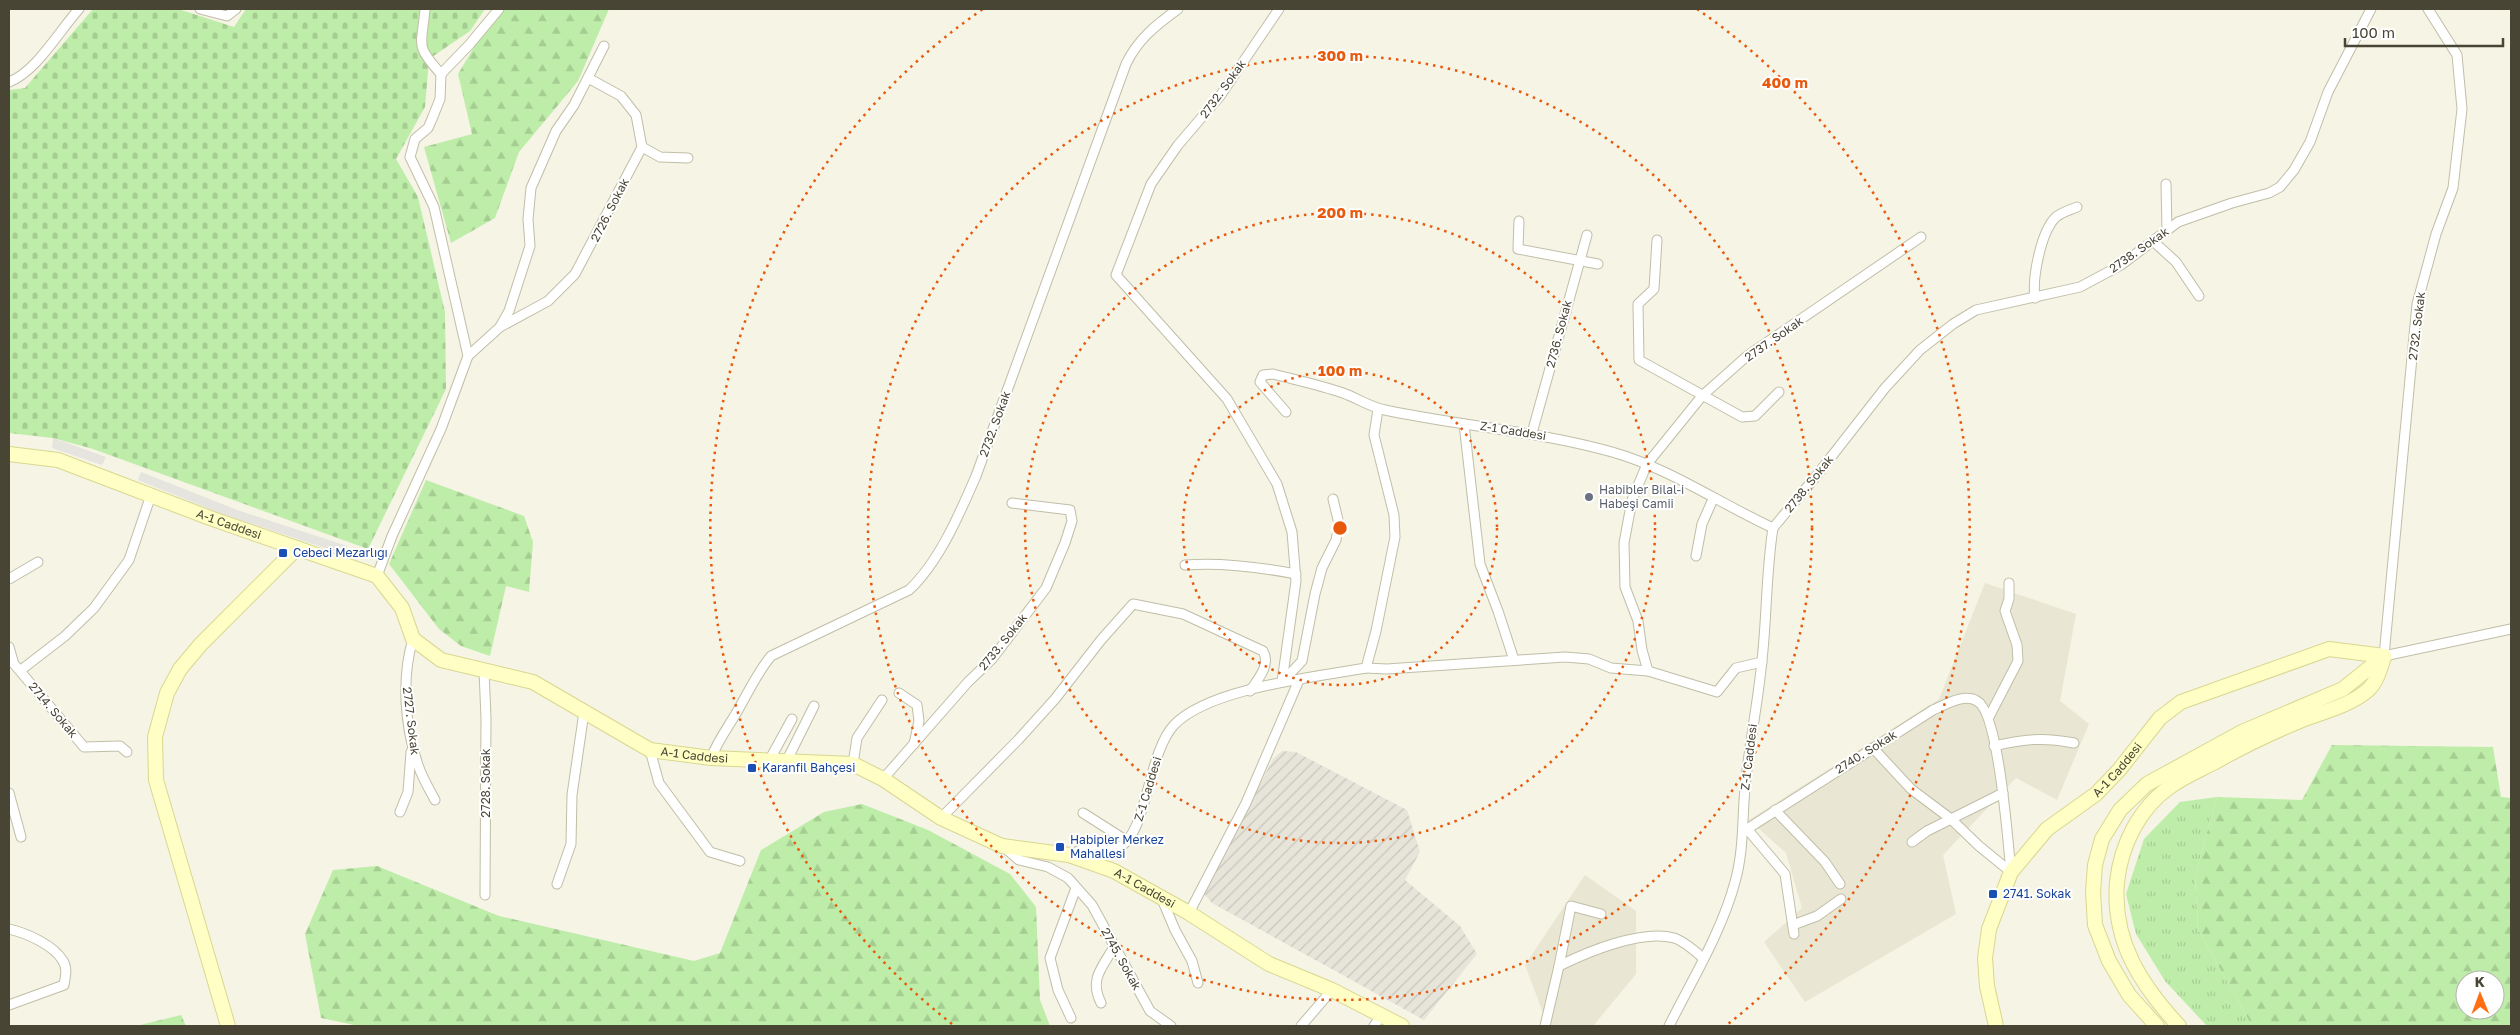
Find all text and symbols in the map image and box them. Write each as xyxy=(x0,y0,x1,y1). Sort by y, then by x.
scale bar xyxy=(2345,15,2502,47)
text: 100 m xyxy=(2352,23,2395,41)
text: 300 m xyxy=(1317,46,1363,64)
street label: 2732. Sokak xyxy=(1196,56,1249,121)
text: 400 m xyxy=(1762,73,1808,91)
street label: 2726. Sokak xyxy=(587,175,632,244)
text: 200 m xyxy=(1317,203,1363,221)
street label: 2738. Sokak xyxy=(2106,223,2172,276)
street label: 2732. Sokak xyxy=(2405,291,2428,361)
street label: 2736. Sokak xyxy=(1542,298,1575,369)
street label: 2737. Sokak xyxy=(1741,313,1806,364)
text: 100 m xyxy=(1318,361,1362,379)
street label: 2732. Sokak xyxy=(976,389,1013,459)
street label: Z-1 Caddesi xyxy=(1479,418,1547,443)
street label: 2738. Sokak xyxy=(1781,452,1836,515)
place label: Habibler Bilal-i Habeşi Camii xyxy=(1599,482,1684,511)
marker: Habibler Bilal-i Habeşi Camii xyxy=(1583,491,1595,503)
street label: A-1 Caddesi xyxy=(194,506,263,542)
centre of rings xyxy=(1331,519,1349,537)
place label: Cebeci Mezarlığı xyxy=(293,545,388,560)
marker: Cebeci Mezarlığı xyxy=(277,547,289,559)
street label: 2733. Sokak xyxy=(975,610,1030,673)
street label: 2714. Sokak xyxy=(26,679,81,741)
street label: 2727. Sokak xyxy=(400,686,423,756)
street label: Z-1 Caddesi xyxy=(1737,723,1760,791)
street label: 2740. Sokak xyxy=(1832,727,1899,776)
street label: A-1 Caddesi xyxy=(2089,739,2145,800)
street label: A-1 Caddesi xyxy=(660,743,728,766)
street label: 2728. Sokak xyxy=(478,748,493,818)
street label: Z-1 Caddesi xyxy=(1131,755,1164,823)
place label: Karanfil Bahçesi xyxy=(762,760,855,775)
marker: Karanfil Bahçesi xyxy=(746,762,758,774)
place label: Habipler Merkez Mahallesi xyxy=(1070,832,1164,861)
marker: Habipler Merkez Mahallesi xyxy=(1054,841,1066,853)
street label: A-1 Caddesi xyxy=(1112,865,1178,911)
place label: 2741. Sokak xyxy=(2003,886,2071,901)
marker: 2741. Sokak xyxy=(1987,888,1999,900)
street label: 2745. Sokak xyxy=(1098,925,1145,993)
north arrow xyxy=(2455,970,2505,1020)
text: K xyxy=(2475,973,2485,990)

